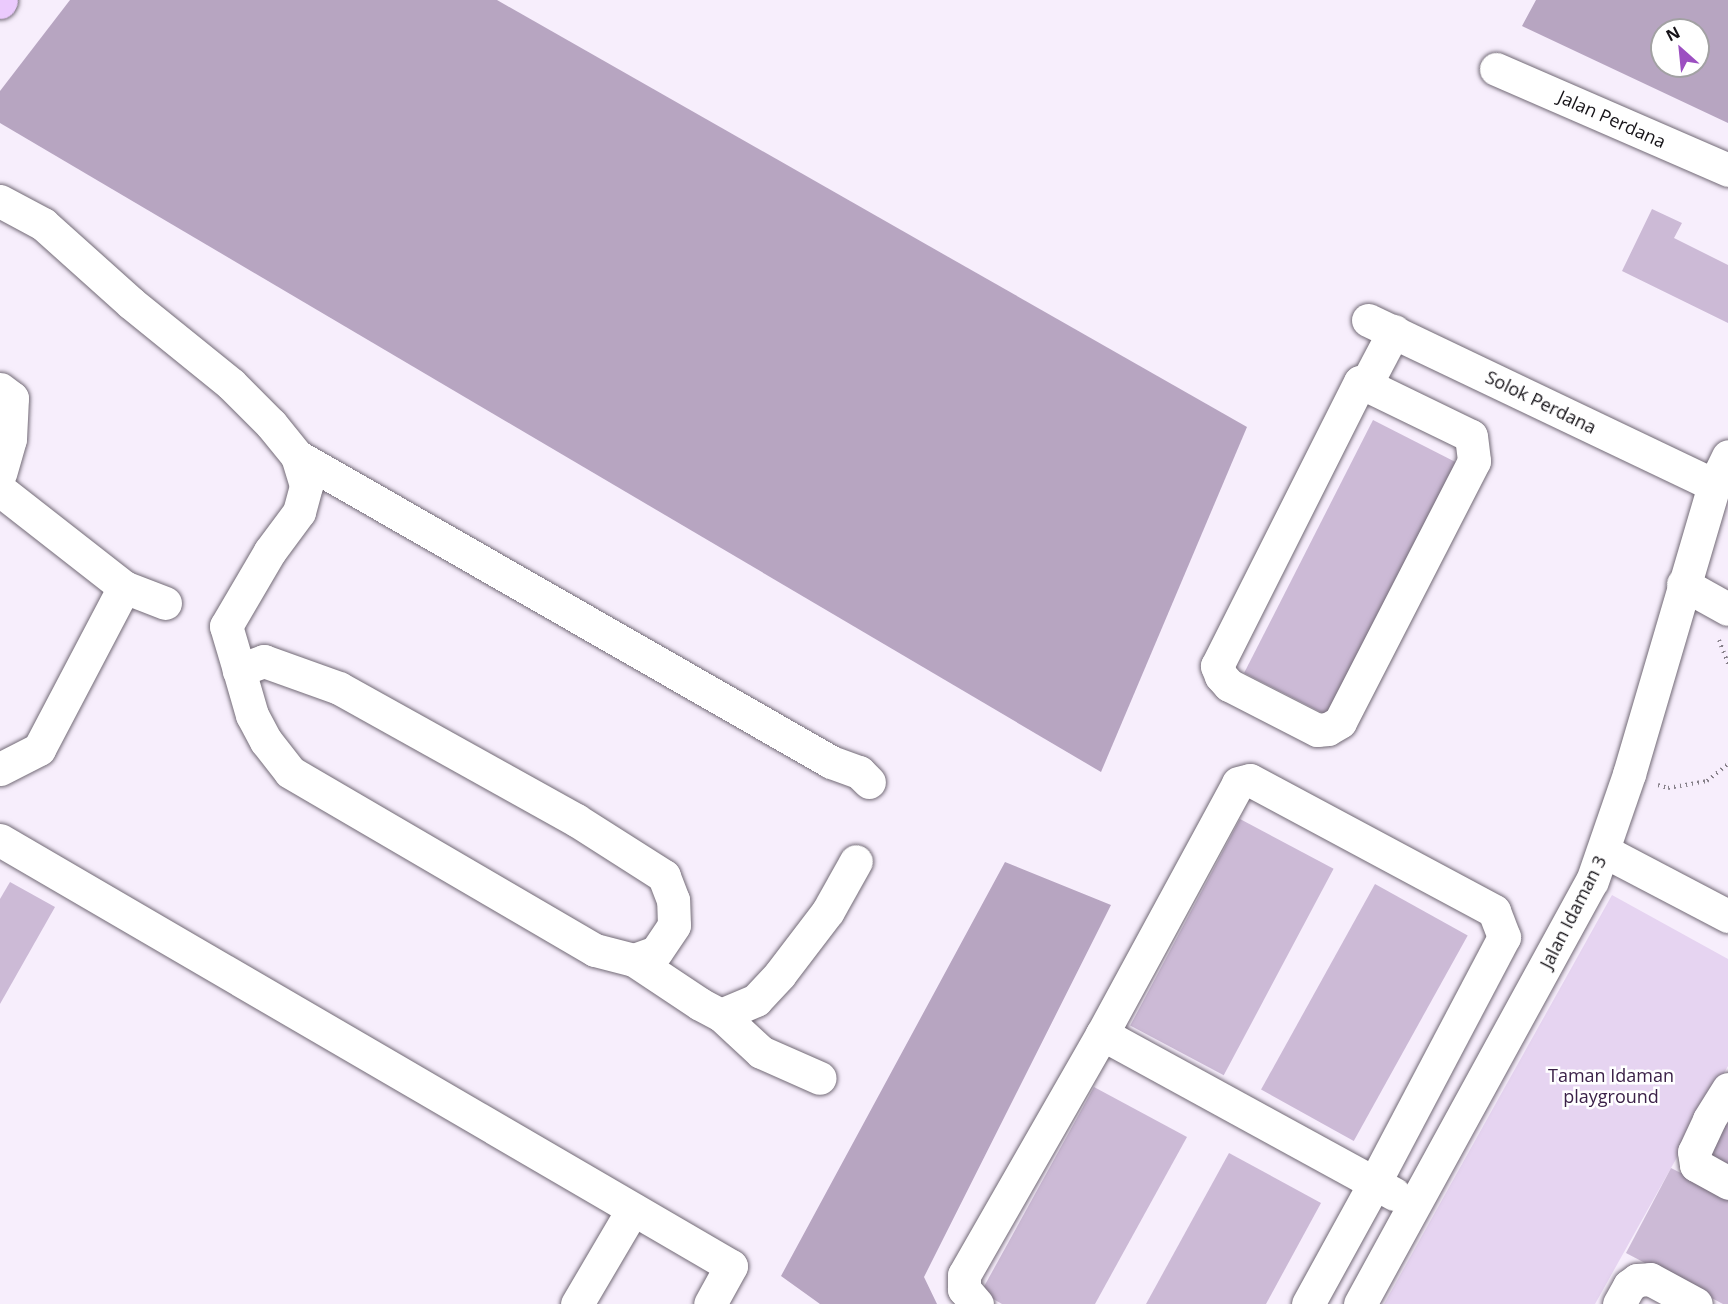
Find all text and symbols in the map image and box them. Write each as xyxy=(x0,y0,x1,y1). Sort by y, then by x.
north arrow xyxy=(1650,18,1710,78)
text: N xyxy=(1662,21,1684,47)
street label: Jalan Perdana xyxy=(1555,86,1669,152)
street label: Solok Perdana xyxy=(1482,366,1600,438)
street label: Jalan Idaman 3 xyxy=(1535,852,1611,972)
park label: Taman Idaman playground xyxy=(1548,1065,1674,1108)

